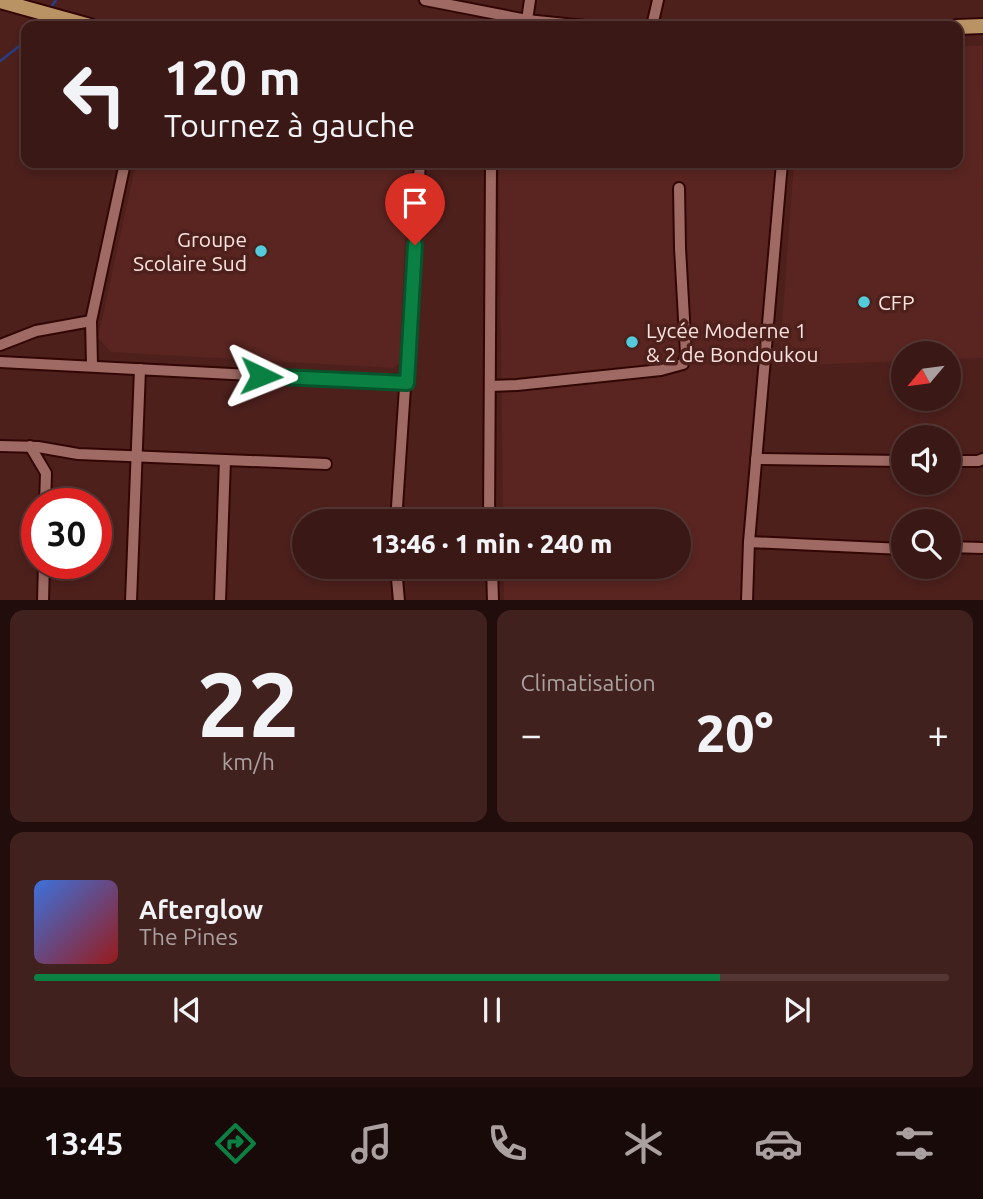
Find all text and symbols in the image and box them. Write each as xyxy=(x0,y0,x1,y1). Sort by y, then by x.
icon: left xyxy=(49,49,140,140)
text: 120 m xyxy=(164,49,301,104)
text: Tournez à gauche xyxy=(164,107,415,143)
pin xyxy=(385,173,445,245)
icon: arrive xyxy=(396,184,434,222)
place label: Groupe Scolaire Sud xyxy=(133,227,247,275)
marker: Groupe Scolaire Sud xyxy=(253,243,269,259)
place label: CFP xyxy=(878,290,914,314)
marker: CFP xyxy=(856,294,872,310)
place label: Lycée Moderne 1 & 2 de Bondoukou xyxy=(646,318,819,366)
marker: Lycée Moderne 1 & 2 de Bondoukou xyxy=(624,334,640,350)
position arrow xyxy=(224,339,298,413)
north arrow xyxy=(891,341,961,411)
map controls xyxy=(891,341,961,579)
button: sound xyxy=(891,425,961,495)
speed limit sign: 30 xyxy=(21,488,112,579)
button: search xyxy=(891,509,961,579)
text: 13:46 · 1 min · 240 m xyxy=(371,529,612,558)
text: 22 xyxy=(197,652,300,754)
text: Climatisation xyxy=(521,670,656,695)
text: 20° xyxy=(696,704,774,762)
text: − xyxy=(521,713,542,755)
text: + xyxy=(928,713,949,755)
text: km/h xyxy=(222,749,275,774)
text: Afterglow xyxy=(139,895,263,924)
text: The Pines xyxy=(139,924,238,949)
icon: previous xyxy=(168,991,206,1029)
icon: pause xyxy=(473,991,511,1029)
icon: next xyxy=(778,991,816,1029)
icon: directions xyxy=(211,1119,260,1168)
icon: music xyxy=(347,1119,396,1168)
icon: phone xyxy=(483,1119,532,1168)
icon: climate xyxy=(619,1119,668,1168)
icon: car xyxy=(754,1119,803,1168)
icon: filters xyxy=(890,1119,939,1168)
text: 13:45 xyxy=(43,1125,124,1161)

